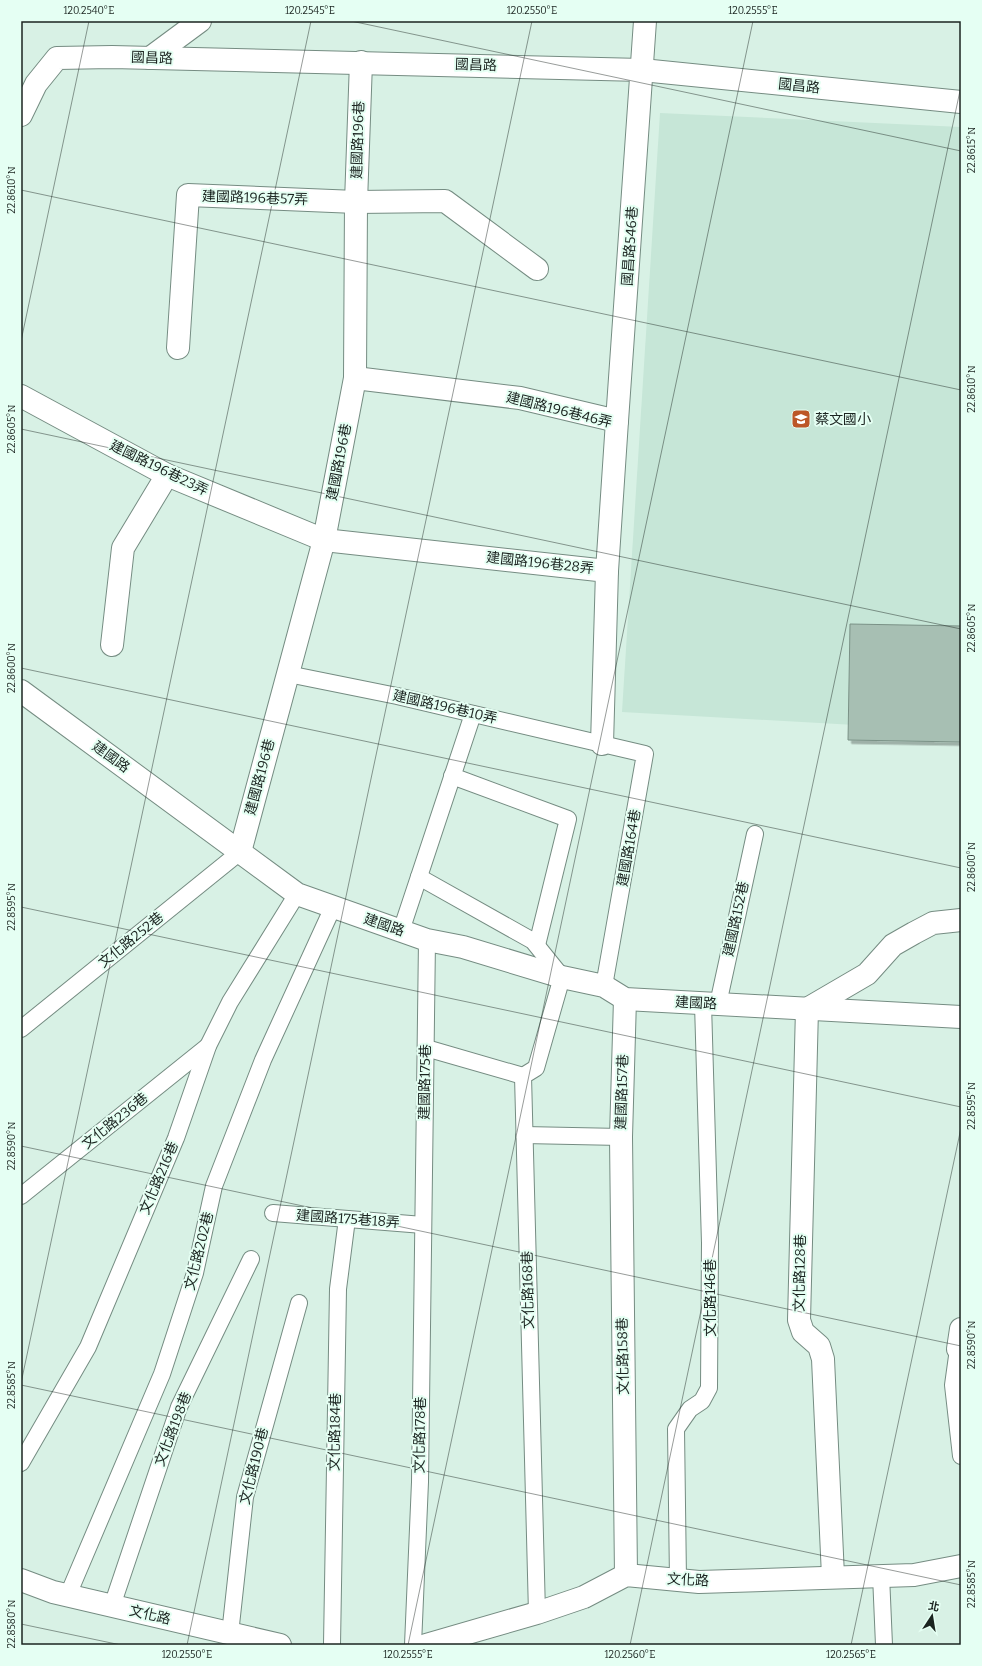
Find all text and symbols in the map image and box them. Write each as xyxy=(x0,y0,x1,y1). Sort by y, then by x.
text: 120.2540°E xyxy=(64,5,115,17)
text: 120.2545°E xyxy=(285,5,335,17)
text: 120.2550°E xyxy=(507,5,557,17)
text: 120.2555°E xyxy=(728,5,778,17)
street label: 國昌路 xyxy=(131,49,173,67)
street label: 國昌路 xyxy=(455,56,497,74)
street label: 國昌路 xyxy=(777,75,821,97)
street label: 建國路196巷 xyxy=(348,101,368,179)
text: 22.8615°N xyxy=(966,127,978,173)
text: 22.8610°N xyxy=(6,166,18,214)
street label: 建國路196巷57弄 xyxy=(202,188,308,208)
street label: 國昌路546巷 xyxy=(619,206,641,286)
text: 22.8610°N xyxy=(966,365,978,413)
street label: 建國路196巷46弄 xyxy=(504,389,614,431)
text: 22.8605°N xyxy=(6,405,18,453)
school or university icon: 蔡文國小 xyxy=(790,408,812,430)
place label: 蔡文國小 xyxy=(815,411,871,428)
street label: 建國路196巷 xyxy=(323,422,355,502)
street label: 建國路196巷23弄 xyxy=(107,437,211,499)
street label: 建國路196巷28弄 xyxy=(485,549,595,577)
text: 22.8605°N xyxy=(966,604,978,652)
text: 22.8600°N xyxy=(6,643,18,693)
street label: 建國路196巷10弄 xyxy=(391,687,499,727)
street label: 建國路196巷 xyxy=(242,737,278,817)
street label: 建國路 xyxy=(89,738,133,776)
street label: 建國路164巷 xyxy=(614,808,644,888)
text: 22.8600°N xyxy=(966,842,978,892)
street label: 建國路152巷 xyxy=(720,880,752,958)
text: 22.8595°N xyxy=(6,883,18,931)
street label: 文化路252巷 xyxy=(95,909,167,971)
street label: 建國路 xyxy=(361,910,407,940)
street label: 建國路 xyxy=(675,993,717,1013)
street label: 建國路175巷 xyxy=(416,1044,434,1120)
street label: 建國路157巷 xyxy=(612,1054,632,1130)
text: 22.8595°N xyxy=(966,1082,978,1130)
street label: 文化路236巷 xyxy=(79,1089,151,1153)
text: 22.8590°N xyxy=(6,1122,18,1170)
street label: 文化路216巷 xyxy=(136,1139,182,1217)
street label: 建國路175巷18弄 xyxy=(296,1207,400,1231)
street label: 文化路202巷 xyxy=(181,1210,217,1292)
street label: 文化路128巷 xyxy=(791,1234,809,1312)
street label: 文化路168巷 xyxy=(519,1251,537,1329)
street label: 文化路146巷 xyxy=(702,1259,719,1337)
street label: 文化路158巷 xyxy=(614,1317,632,1395)
text: 22.8590°N xyxy=(966,1321,978,1369)
text: 22.8585°N xyxy=(6,1361,18,1409)
street label: 文化路198巷 xyxy=(151,1389,195,1469)
street label: 文化路184巷 xyxy=(326,1393,344,1471)
street label: 文化路178巷 xyxy=(411,1396,429,1474)
street label: 文化路190巷 xyxy=(236,1426,272,1506)
text: 22.8585°N xyxy=(966,1560,978,1608)
street label: 文化路 xyxy=(667,1570,709,1590)
north arrow xyxy=(912,1596,952,1636)
text: 22.8580°N xyxy=(6,1599,18,1648)
text: 北 xyxy=(927,1599,941,1614)
street label: 文化路 xyxy=(128,1602,172,1628)
text: 120.2550°E xyxy=(162,1649,212,1661)
text: 120.2555°E xyxy=(383,1649,433,1661)
text: 120.2560°E xyxy=(604,1649,656,1661)
text: 120.2565°E xyxy=(826,1649,876,1661)

